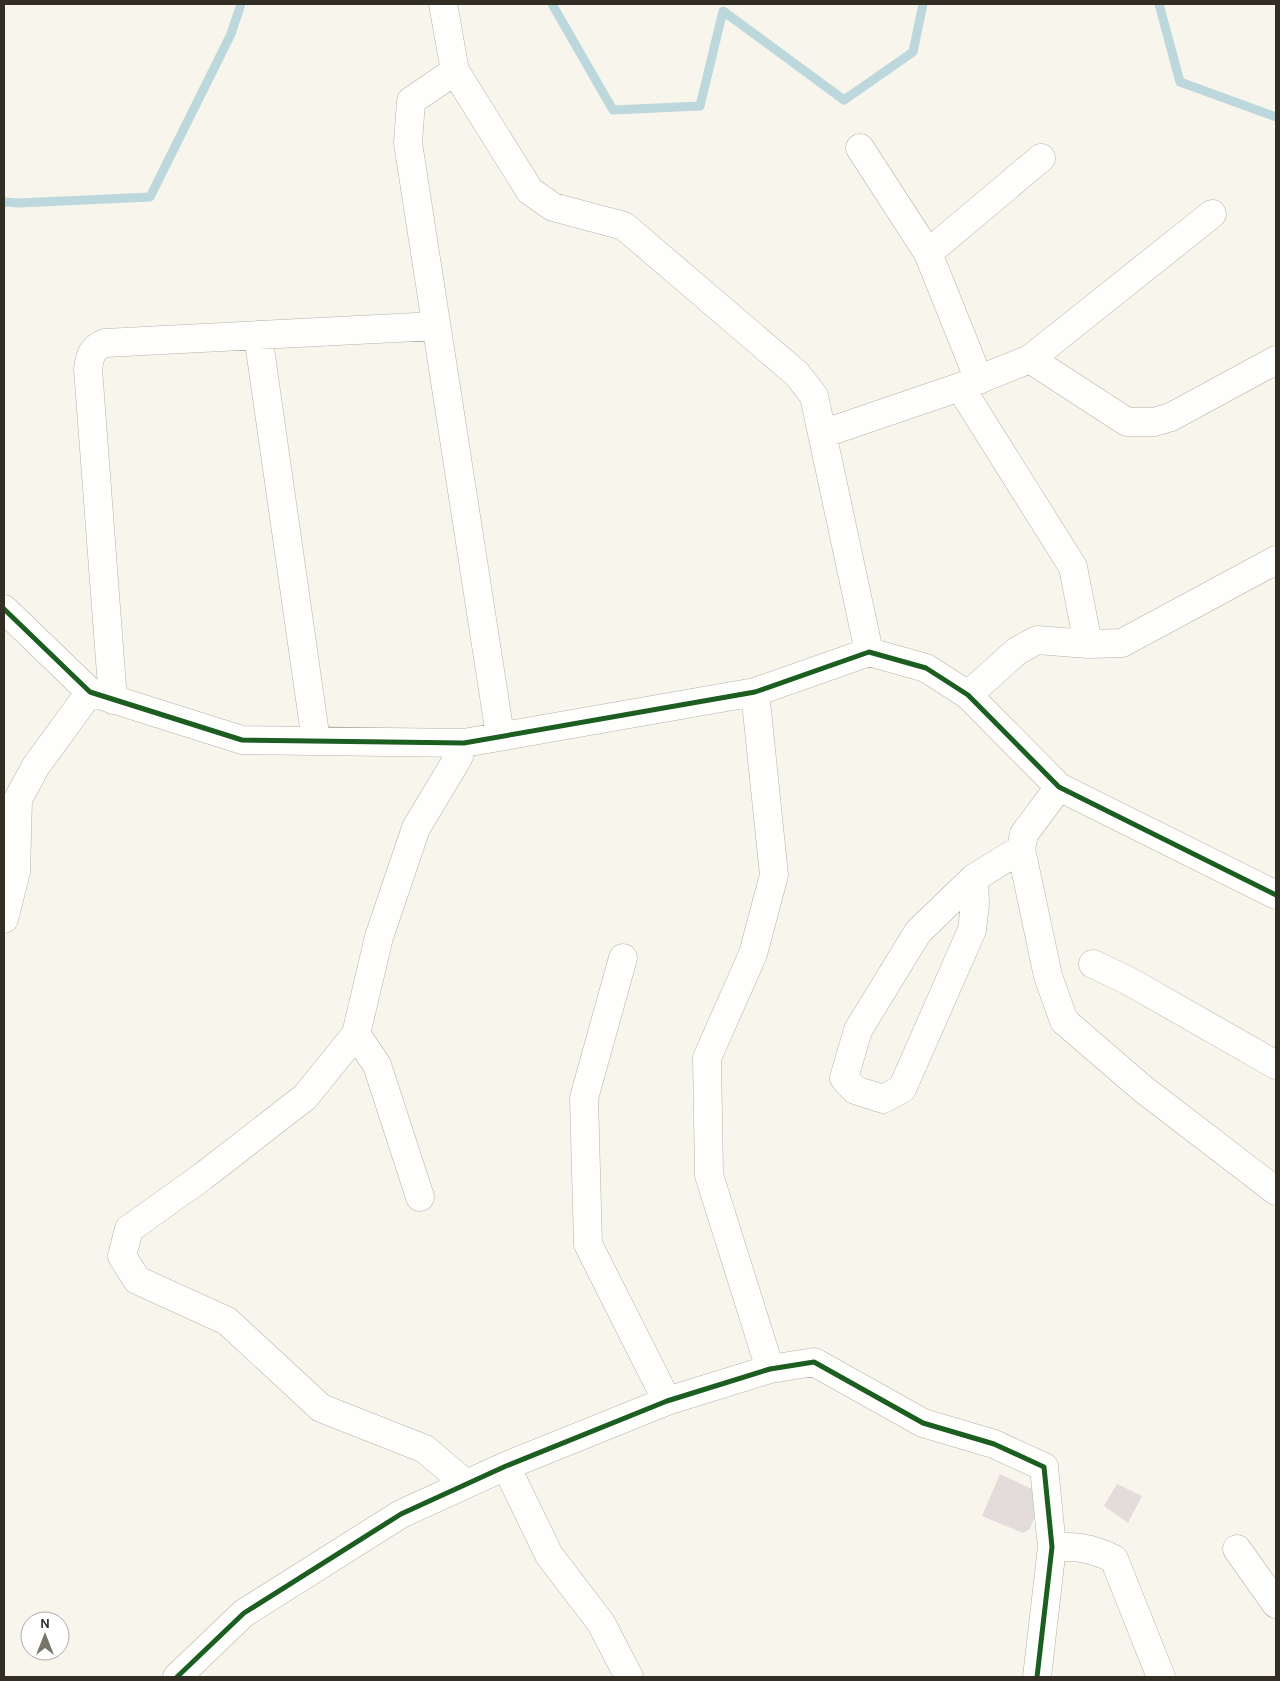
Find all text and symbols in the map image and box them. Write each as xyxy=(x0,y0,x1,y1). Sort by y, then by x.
north arrow xyxy=(20,1611,70,1661)
text: N xyxy=(40,1615,50,1632)

